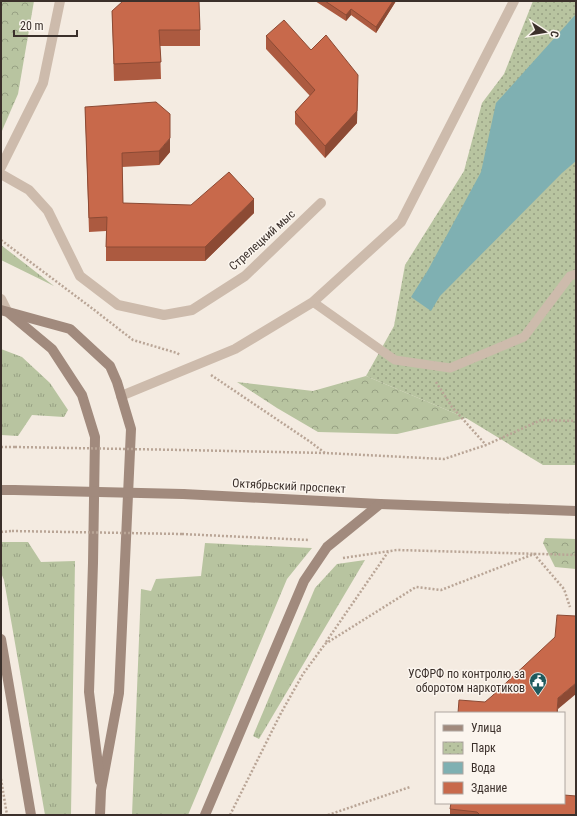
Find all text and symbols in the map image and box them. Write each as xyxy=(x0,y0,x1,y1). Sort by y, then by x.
scale bar xyxy=(14,12,77,38)
north arrow xyxy=(525,12,565,52)
text: 20 m xyxy=(20,19,44,33)
text: С xyxy=(547,30,561,38)
street label: Стрелецкий мыс xyxy=(226,206,298,273)
street label: Октябрьский проспект xyxy=(232,476,346,496)
place label: УСФРФ по контролю за оборотом наркотиков xyxy=(408,667,525,695)
public building icon: УСФРФ по контролю за оборотом наркотиков xyxy=(528,671,548,696)
legend xyxy=(435,712,565,804)
text: Улица xyxy=(471,721,502,735)
text: Парк xyxy=(471,741,496,755)
text: Вода xyxy=(471,761,496,775)
text: Здание xyxy=(471,781,508,795)

